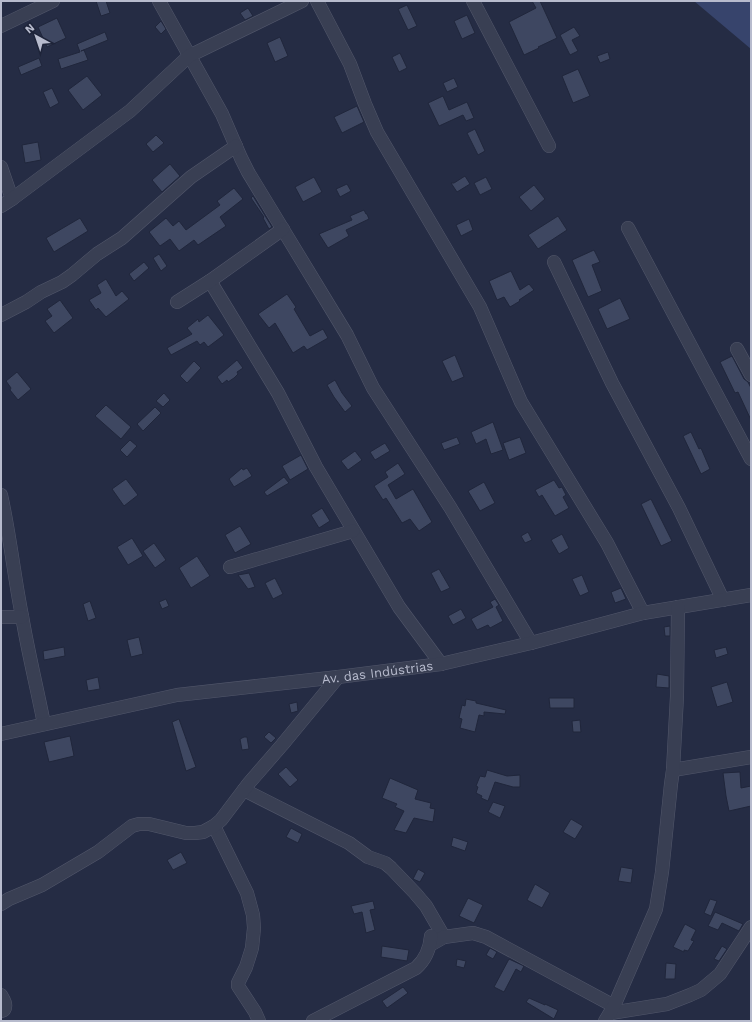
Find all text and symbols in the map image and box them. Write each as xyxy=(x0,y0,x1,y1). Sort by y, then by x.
north arrow xyxy=(16,16,56,56)
text: N xyxy=(23,21,37,36)
street label: Av. das Indústrias xyxy=(321,658,434,686)

